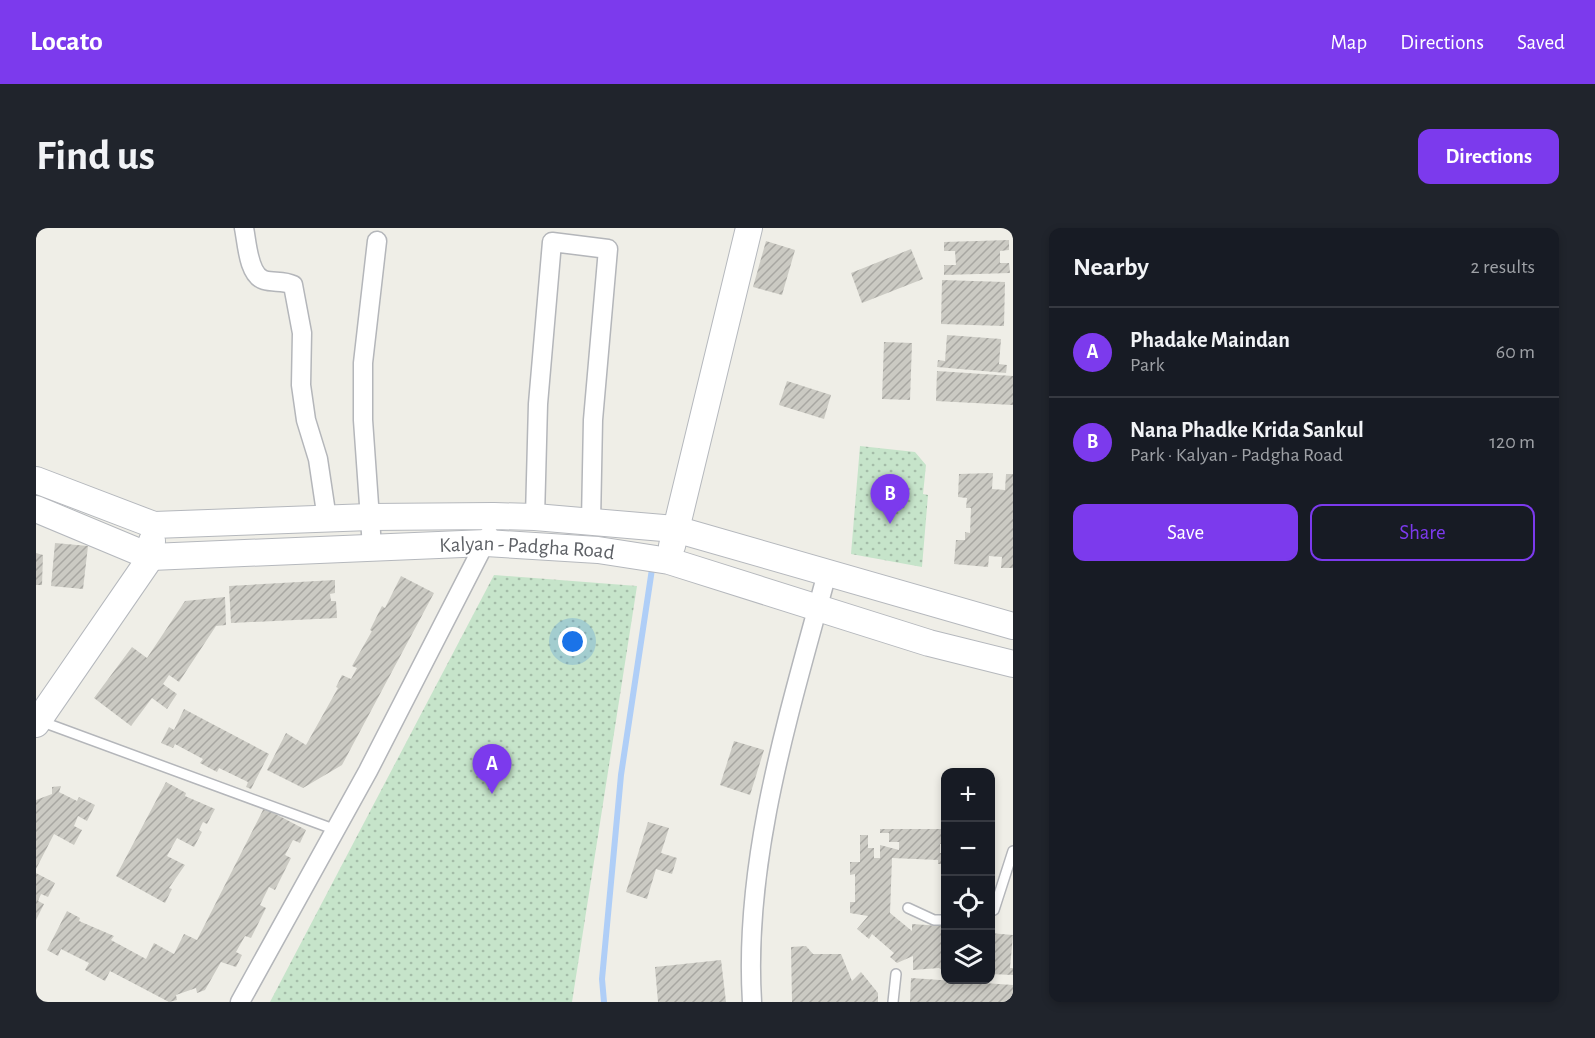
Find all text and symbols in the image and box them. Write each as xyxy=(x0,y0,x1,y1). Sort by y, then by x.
text: Locato xyxy=(30,28,103,56)
text: Map xyxy=(1331,32,1367,53)
text: Directions xyxy=(1400,32,1484,53)
text: Saved xyxy=(1517,32,1565,53)
button: Directions xyxy=(1418,129,1559,184)
text: Find us xyxy=(36,135,155,177)
text: Nearby xyxy=(1073,254,1149,280)
text: 2 results xyxy=(1471,257,1535,277)
text: Phadake Maindan xyxy=(1130,329,1290,351)
text: A xyxy=(1087,342,1099,362)
text: 60 m xyxy=(1496,342,1535,362)
text: Park xyxy=(1130,355,1165,375)
text: Nana Phadke Krida Sankul xyxy=(1130,419,1364,441)
text: B xyxy=(1087,432,1098,452)
text: 120 m xyxy=(1489,432,1535,452)
text: Park · Kalyan - Padgha Road xyxy=(1130,445,1343,465)
pin: B xyxy=(870,474,910,524)
button: Save xyxy=(1073,504,1298,561)
button: Share xyxy=(1310,504,1535,561)
street label: Kalyan - Padgha Road xyxy=(439,532,616,563)
your location xyxy=(558,627,587,656)
pin: A xyxy=(472,744,512,794)
map controls xyxy=(941,768,995,984)
button: + xyxy=(941,768,995,822)
button: − xyxy=(941,822,995,876)
button: locate xyxy=(941,876,995,930)
button: layers xyxy=(941,930,995,984)

